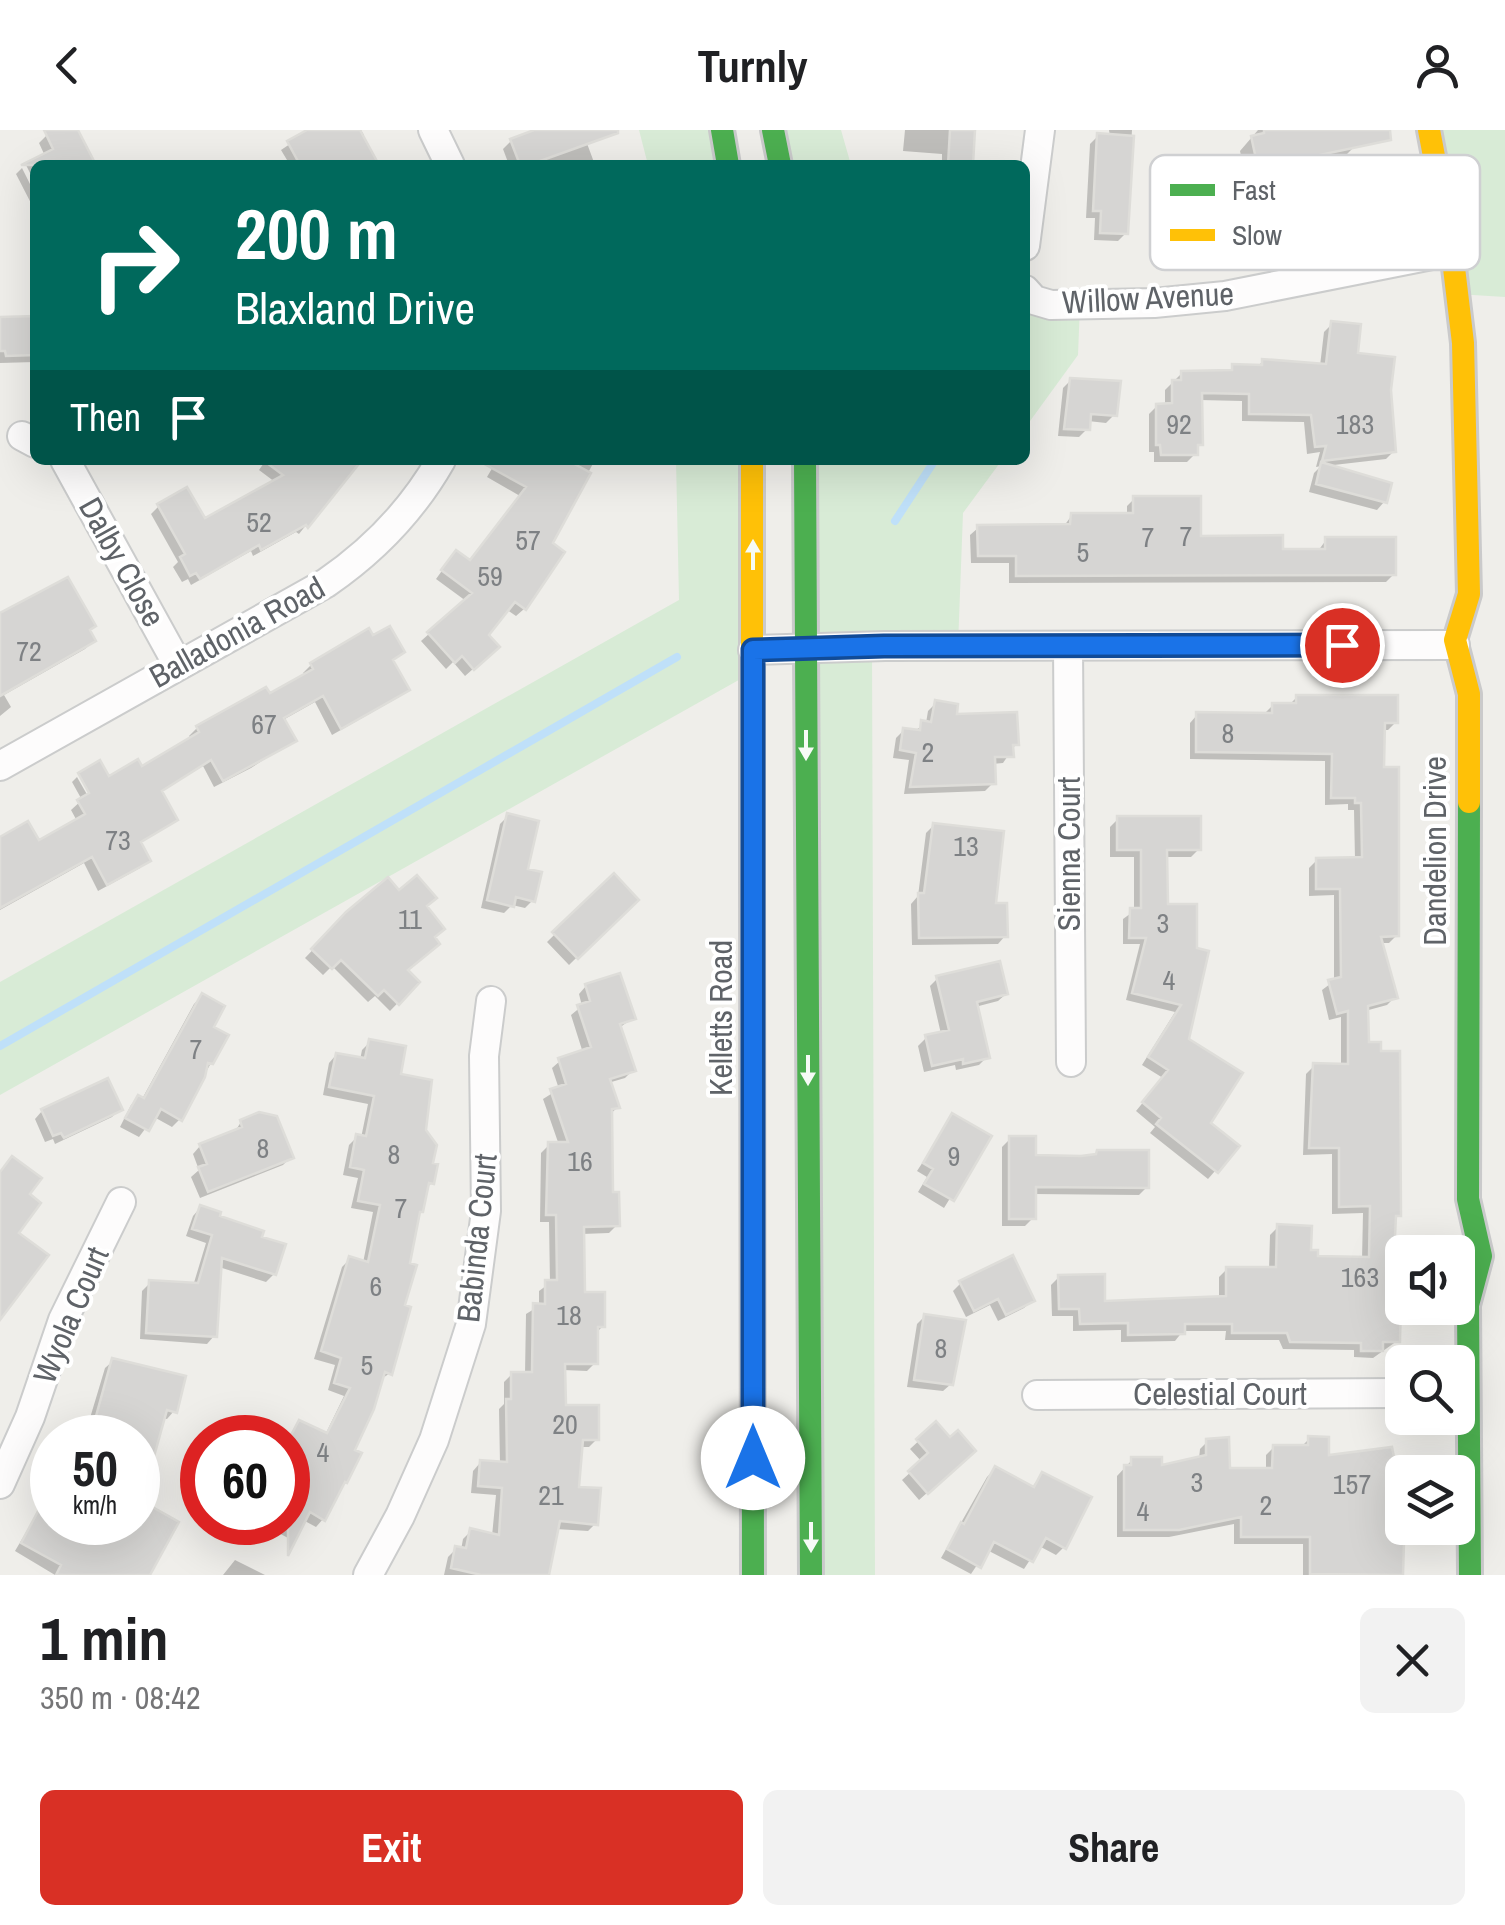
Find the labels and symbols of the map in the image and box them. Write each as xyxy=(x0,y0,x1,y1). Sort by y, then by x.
legend xyxy=(1150,155,1480,270)
text: Fast xyxy=(1232,171,1276,209)
text: Slow xyxy=(1232,216,1282,254)
street label: Willow Avenue xyxy=(1061,272,1235,323)
house number: 92 xyxy=(1166,405,1192,443)
house number: 183 xyxy=(1336,405,1374,443)
street label: Dalby Close xyxy=(69,489,176,634)
house number: 52 xyxy=(246,503,272,541)
house number: 7 xyxy=(1180,517,1192,555)
house number: 7 xyxy=(1142,518,1154,556)
house number: 57 xyxy=(515,521,541,559)
house number: 5 xyxy=(1077,533,1089,571)
one-way arrow xyxy=(745,538,761,570)
house number: 59 xyxy=(477,557,503,595)
street label: Balladonia Road xyxy=(141,566,332,697)
pin xyxy=(1300,603,1385,688)
house number: 72 xyxy=(16,632,42,670)
house number: 67 xyxy=(251,705,277,743)
house number: 8 xyxy=(1222,714,1234,752)
one-way arrow xyxy=(799,730,815,762)
house number: 2 xyxy=(922,733,934,771)
street label: Dandelion Drive xyxy=(1413,756,1456,946)
street label: Sienna Court xyxy=(1047,777,1090,931)
house number: 73 xyxy=(105,821,131,859)
house number: 13 xyxy=(953,827,979,865)
house number: 11 xyxy=(398,900,422,938)
house number: 3 xyxy=(1157,904,1169,942)
street label: Kelletts Road xyxy=(699,940,742,1096)
house number: 4 xyxy=(1163,961,1176,999)
house number: 7 xyxy=(190,1030,202,1068)
one-way arrow xyxy=(800,1055,816,1087)
house number: 8 xyxy=(257,1129,269,1167)
house number: 8 xyxy=(388,1135,400,1173)
house number: 9 xyxy=(948,1137,960,1175)
house number: 16 xyxy=(567,1142,593,1180)
street label: Babinda Court xyxy=(446,1152,507,1324)
house number: 7 xyxy=(395,1189,407,1227)
street label: Wyola Court xyxy=(23,1240,118,1390)
house number: 163 xyxy=(1341,1258,1379,1296)
house number: 6 xyxy=(370,1267,382,1305)
house number: 18 xyxy=(556,1296,582,1334)
house number: 8 xyxy=(935,1329,947,1367)
house number: 5 xyxy=(361,1346,373,1384)
street label: Celestial Court xyxy=(1133,1372,1307,1415)
house number: 20 xyxy=(552,1405,578,1443)
position arrow xyxy=(701,1406,805,1510)
speed limit sign: 60 xyxy=(180,1415,310,1545)
house number: 4 xyxy=(317,1433,330,1471)
house number: 3 xyxy=(1191,1463,1203,1501)
house number: 157 xyxy=(1333,1465,1371,1503)
house number: 21 xyxy=(538,1476,564,1514)
house number: 2 xyxy=(1260,1486,1272,1524)
house number: 4 xyxy=(1137,1492,1150,1530)
one-way arrow xyxy=(803,1521,819,1553)

